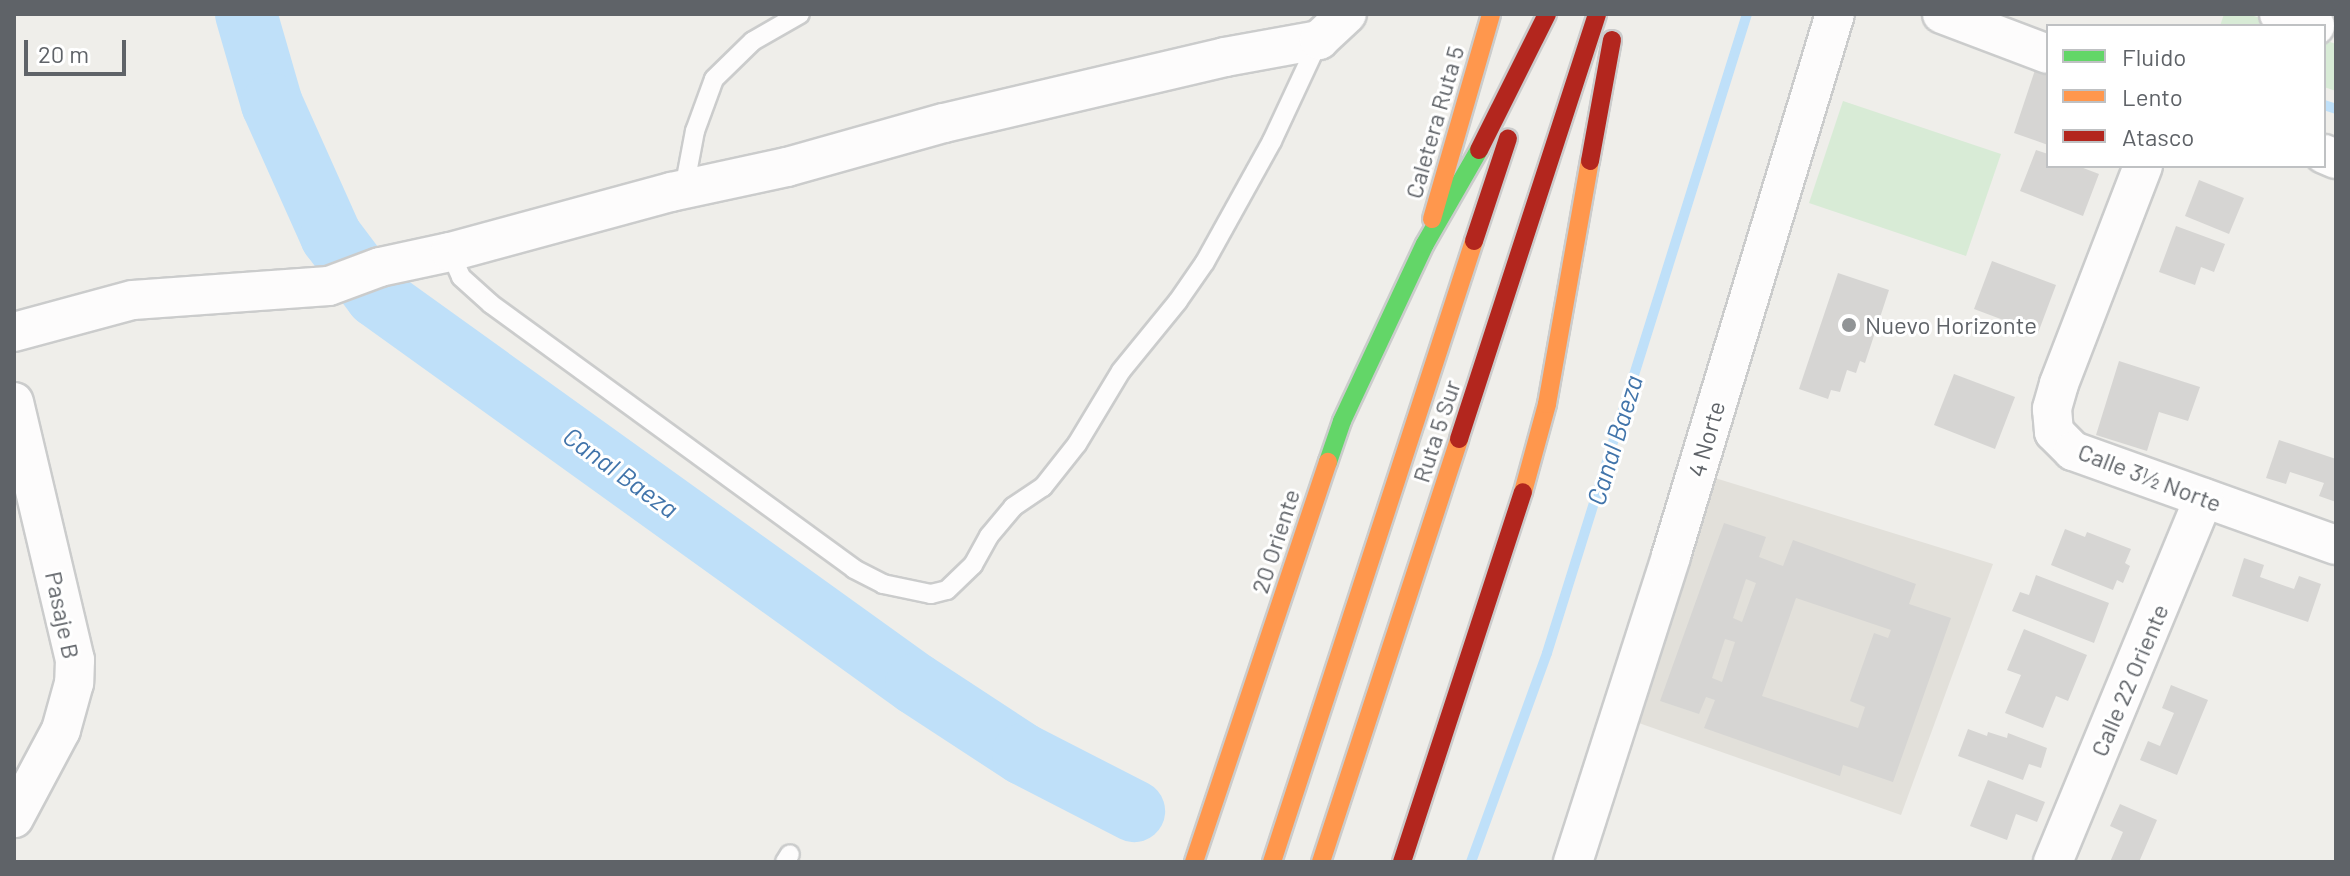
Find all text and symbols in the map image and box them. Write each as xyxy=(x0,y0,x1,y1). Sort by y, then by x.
scale bar xyxy=(28,24,130,74)
legend xyxy=(2046,24,2326,168)
text: 20 m xyxy=(38,39,89,68)
street label: Caletera Ruta 5 xyxy=(1398,42,1470,202)
text: Fluido xyxy=(2122,42,2186,71)
text: Lento xyxy=(2122,82,2183,111)
text: Atasco xyxy=(2122,122,2194,151)
place label: Nuevo Horizonte xyxy=(1865,311,2037,339)
marker: Nuevo Horizonte xyxy=(1840,316,1858,334)
water label: Canal Baeza xyxy=(1579,371,1649,509)
street label: Ruta 5 Sur xyxy=(1406,376,1466,486)
street label: 4 Norte xyxy=(1681,398,1731,480)
water label: Canal Baeza xyxy=(557,420,685,524)
street label: Calle 3½ Norte xyxy=(2074,436,2226,518)
street label: 20 Oriente xyxy=(1245,485,1305,597)
street label: Pasaje B xyxy=(40,569,86,661)
street label: Calle 22 Oriente xyxy=(2084,600,2174,760)

